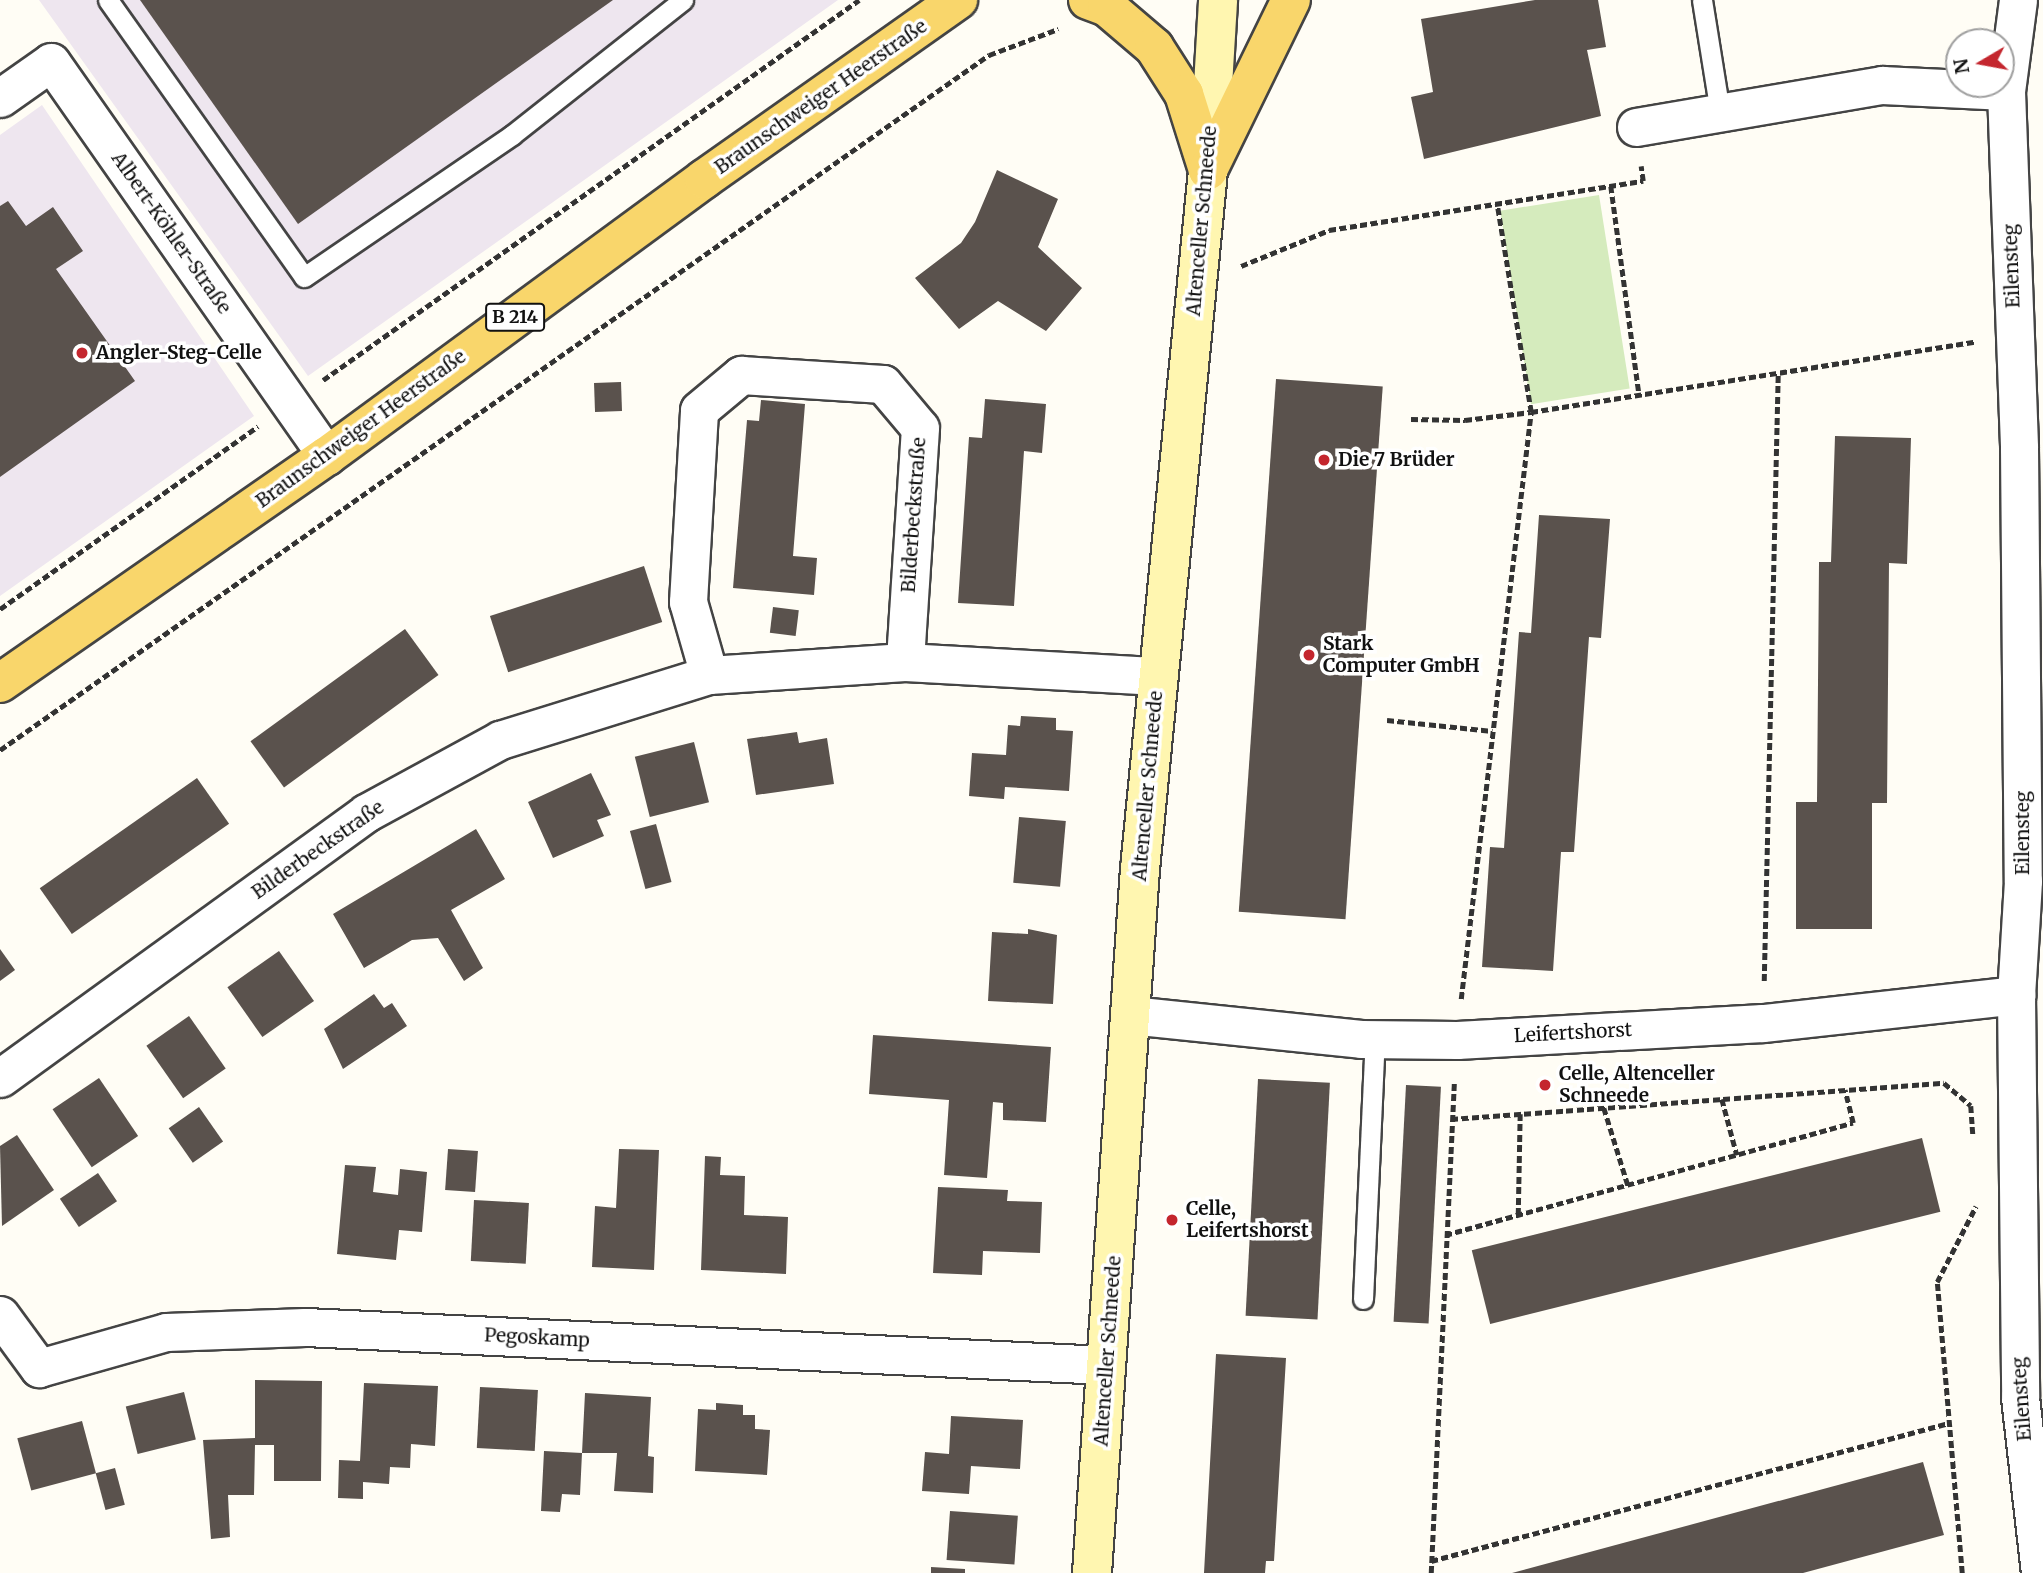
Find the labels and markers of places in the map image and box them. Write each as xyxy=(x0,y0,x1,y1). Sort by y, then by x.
place label: Angler-Steg-Celle xyxy=(96,342,262,364)
marker: Angler-Steg-Celle xyxy=(74,345,90,361)
place label: Die 7 Brüder xyxy=(1338,449,1455,471)
marker: Die 7 Brüder xyxy=(1316,452,1332,468)
place label: Stark Computer GmbH xyxy=(1323,633,1480,677)
marker: Stark Computer GmbH xyxy=(1301,647,1317,663)
place label: Celle, Altenceller Schneede xyxy=(1559,1063,1715,1107)
marker: Celle, Altenceller Schneede xyxy=(1537,1077,1553,1093)
place label: Celle, Leifertshorst xyxy=(1186,1198,1309,1242)
marker: Celle, Leifertshorst xyxy=(1164,1212,1180,1228)

